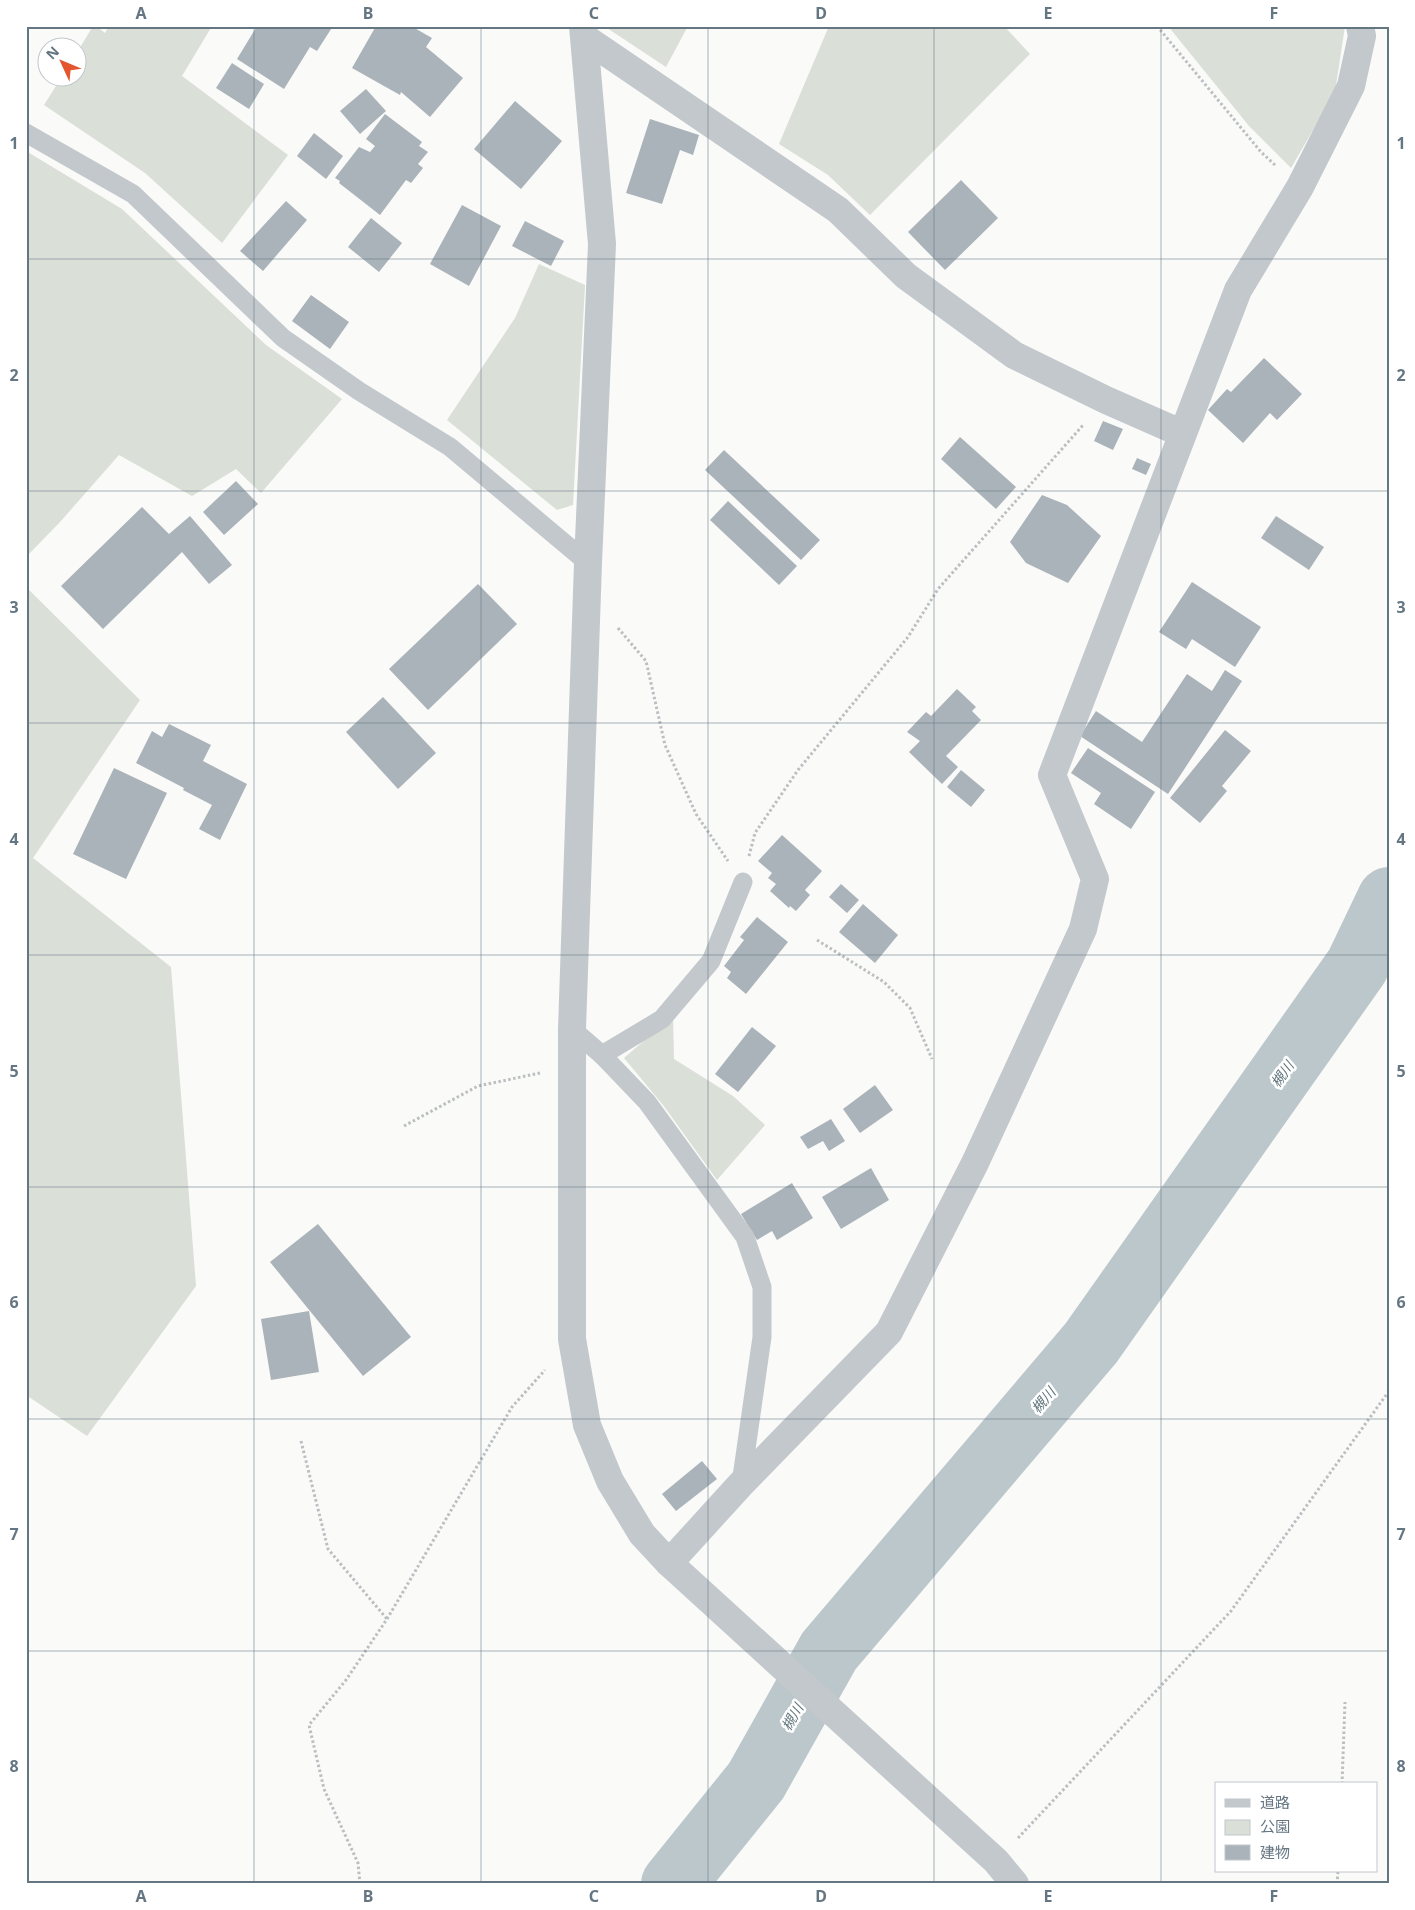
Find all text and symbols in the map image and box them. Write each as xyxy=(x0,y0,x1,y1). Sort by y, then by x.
text: A xyxy=(135,2,147,24)
text: B xyxy=(363,2,373,24)
text: C xyxy=(589,2,599,24)
text: D xyxy=(815,2,827,24)
text: E xyxy=(1044,2,1053,24)
text: F xyxy=(1270,2,1278,24)
north arrow xyxy=(38,38,88,88)
text: N xyxy=(41,42,63,63)
text: 1 xyxy=(9,132,19,154)
text: 1 xyxy=(1396,132,1406,154)
text: 2 xyxy=(9,364,19,386)
text: 2 xyxy=(1396,364,1406,386)
text: 3 xyxy=(9,596,19,618)
text: 3 xyxy=(1396,596,1406,618)
text: 4 xyxy=(9,828,19,850)
text: 4 xyxy=(1396,828,1406,850)
water label: 槻川 xyxy=(1266,1055,1299,1091)
text: 5 xyxy=(9,1060,19,1082)
text: 5 xyxy=(1396,1060,1406,1082)
text: 6 xyxy=(9,1291,19,1313)
text: 6 xyxy=(1396,1291,1406,1313)
water label: 槻川 xyxy=(1027,1382,1061,1417)
text: 7 xyxy=(9,1523,19,1545)
text: 7 xyxy=(1396,1523,1406,1545)
water label: 槻川 xyxy=(777,1698,808,1734)
text: 8 xyxy=(9,1755,19,1777)
text: 8 xyxy=(1396,1755,1406,1777)
legend xyxy=(1215,1782,1378,1872)
text: 道路 xyxy=(1260,1792,1290,1812)
text: 公園 xyxy=(1260,1816,1290,1836)
text: 建物 xyxy=(1260,1842,1290,1862)
text: A xyxy=(135,1885,147,1907)
text: B xyxy=(363,1885,373,1907)
text: C xyxy=(589,1885,599,1907)
text: D xyxy=(815,1885,827,1907)
text: E xyxy=(1044,1885,1053,1907)
text: F xyxy=(1270,1885,1278,1907)

